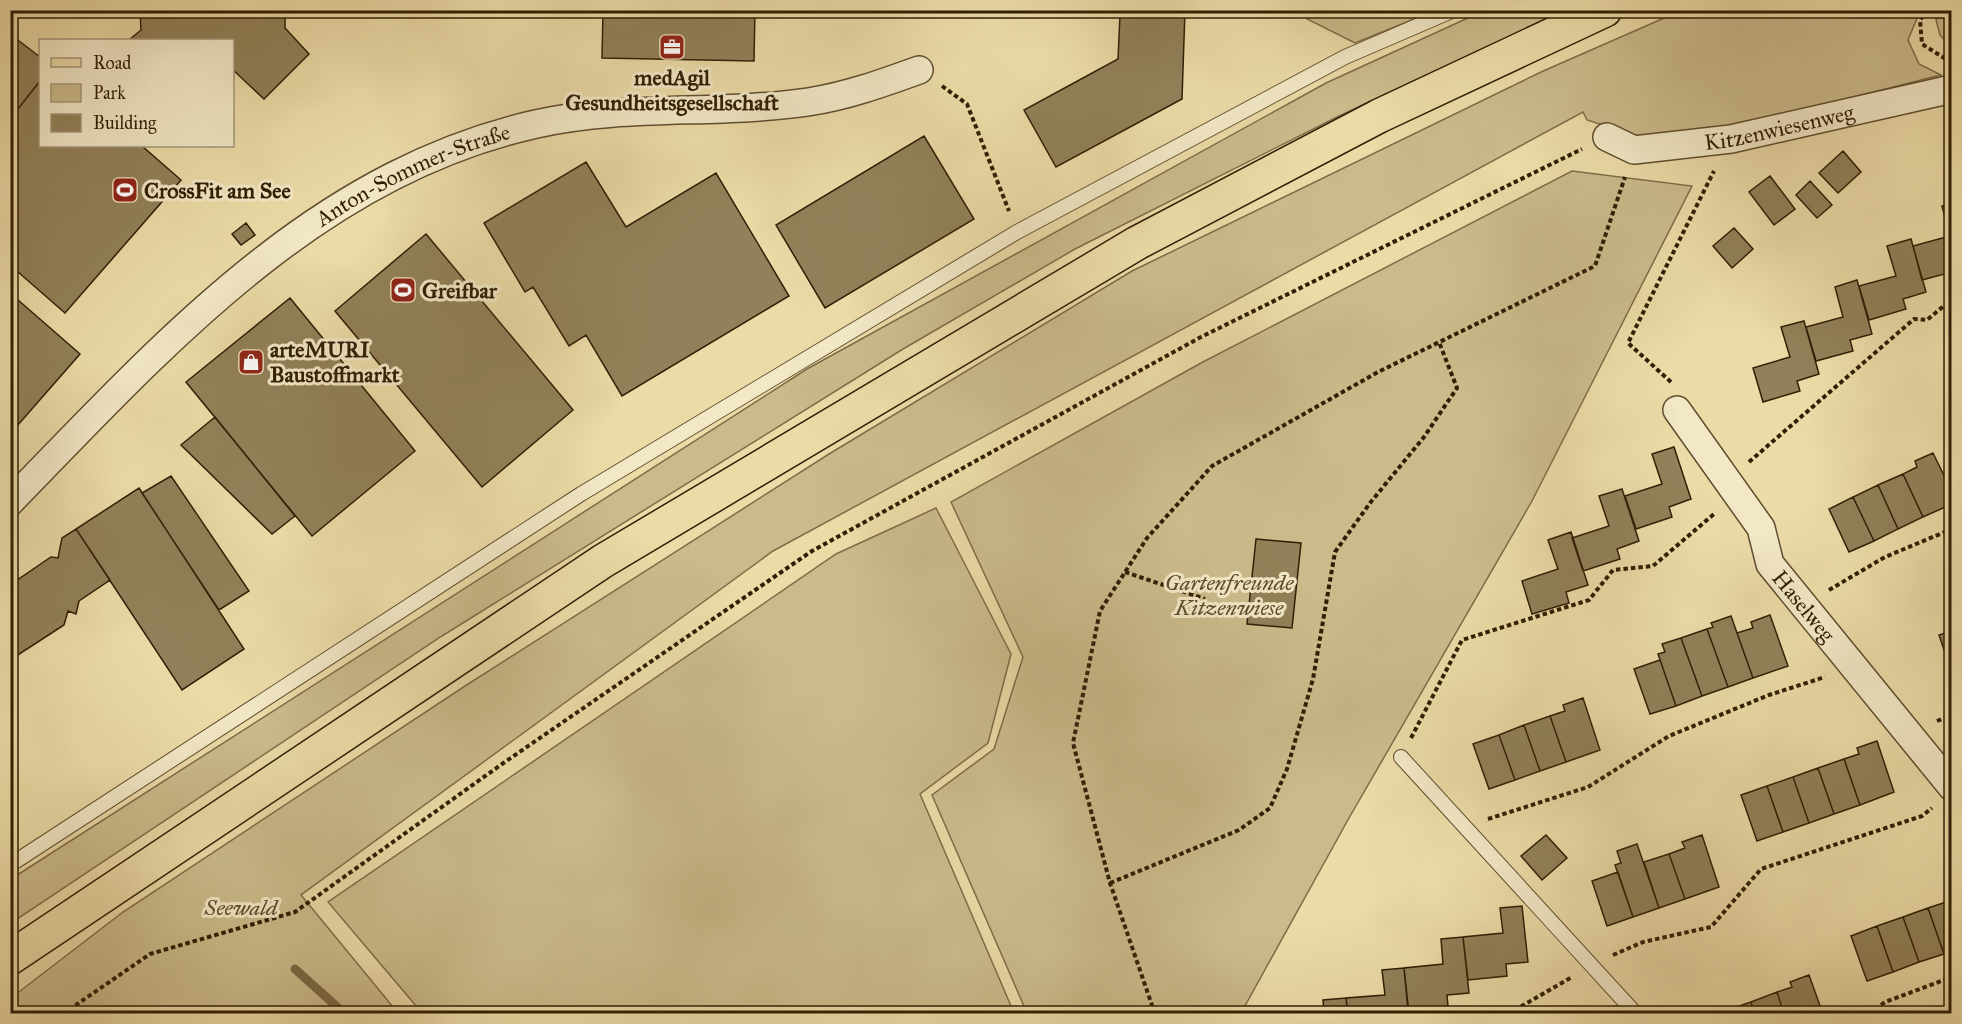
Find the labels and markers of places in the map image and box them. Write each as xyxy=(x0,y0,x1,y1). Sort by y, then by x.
office icon: medAgil Gesundheitsgesellschaft xyxy=(657,32,687,62)
place label: medAgil Gesundheitsgesellschaft xyxy=(565,64,779,116)
sports icon: CrossFit am See xyxy=(110,175,140,205)
place label: CrossFit am See xyxy=(144,177,291,204)
sports icon: Greifbar xyxy=(388,275,418,305)
place label: Greifbar xyxy=(422,277,498,304)
place label: arteMURI Baustoffmarkt xyxy=(270,336,400,388)
shop icon: arteMURI Baustoffmarkt xyxy=(236,347,266,377)

